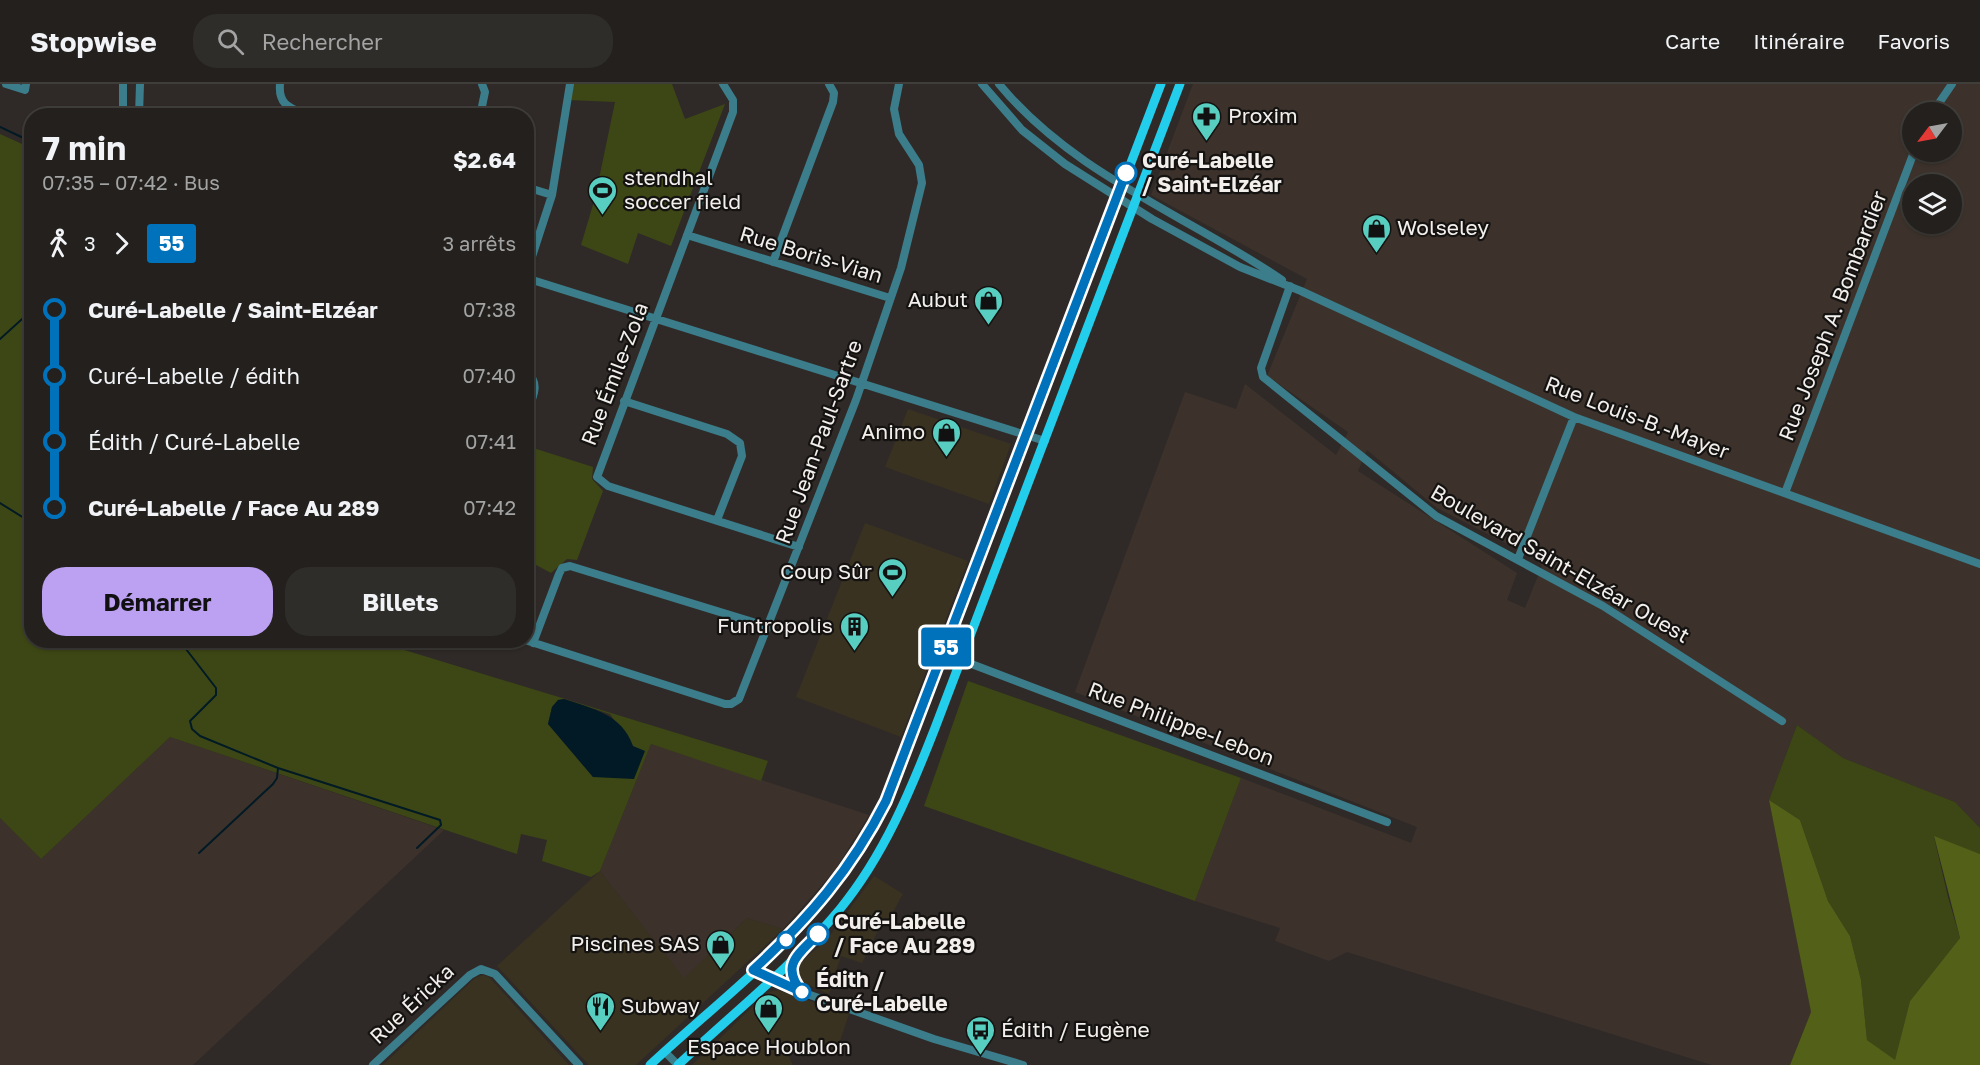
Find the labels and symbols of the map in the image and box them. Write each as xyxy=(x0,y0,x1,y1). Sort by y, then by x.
pharmacy icon: Proxim xyxy=(1191,100,1223,142)
place label: Proxim xyxy=(1228,102,1298,128)
north arrow xyxy=(1902,102,1962,162)
place label: Curé-Labelle / Saint-Elzéar xyxy=(1142,147,1282,197)
marker: Curé-Labelle / Saint-Elzéar xyxy=(1115,162,1137,184)
place label: stendhal soccer field xyxy=(624,164,741,214)
sports icon: stendhal soccer field xyxy=(587,174,619,216)
street label: Rue Joseph A. Bombardier xyxy=(1772,187,1892,444)
shop icon: Wolseley xyxy=(1360,212,1392,254)
place label: Wolseley xyxy=(1397,214,1489,240)
street label: Rue Boris-Vian xyxy=(737,220,886,288)
shop icon: Aubut xyxy=(973,284,1005,326)
place label: Aubut xyxy=(908,286,968,312)
street label: Rue Émile-Zola xyxy=(575,298,653,449)
street label: Rue Jean-Paul-Sartre xyxy=(769,336,867,547)
street label: Rue Louis-B.-Mayer xyxy=(1542,370,1733,464)
shop icon: Animo xyxy=(930,416,962,458)
place label: Animo xyxy=(861,418,925,444)
street label: Boulevard Saint-Elzéar Ouest xyxy=(1427,478,1694,648)
sports icon: Coup Sûr xyxy=(877,556,909,598)
place label: Coup Sûr xyxy=(780,558,872,584)
building icon: Funtropolis xyxy=(838,610,870,652)
place label: Funtropolis xyxy=(717,612,833,638)
line badge: 55 xyxy=(919,628,973,666)
street label: Rue Philippe-Lebon xyxy=(1085,676,1278,771)
place label: Curé-Labelle / Face Au 289 xyxy=(834,908,975,958)
marker: Curé-Labelle / Face Au 289 xyxy=(807,923,829,945)
shop icon: Piscines SAS xyxy=(705,928,737,970)
place label: Piscines SAS xyxy=(570,930,700,956)
unlabelled marker xyxy=(777,931,795,949)
street label: Rue Éricka xyxy=(364,958,459,1049)
place label: Édith / Curé-Labelle xyxy=(816,966,948,1016)
marker: Édith / Curé-Labelle xyxy=(793,983,811,1001)
restaurant icon: Subway xyxy=(584,990,616,1032)
place label: Subway xyxy=(621,992,700,1018)
shop icon: Espace Houblon xyxy=(753,992,785,1034)
bus stop icon: Édith / Eugène xyxy=(964,1014,996,1056)
place label: Édith / Eugène xyxy=(1001,1016,1150,1042)
place label: Espace Houblon xyxy=(687,1033,851,1059)

